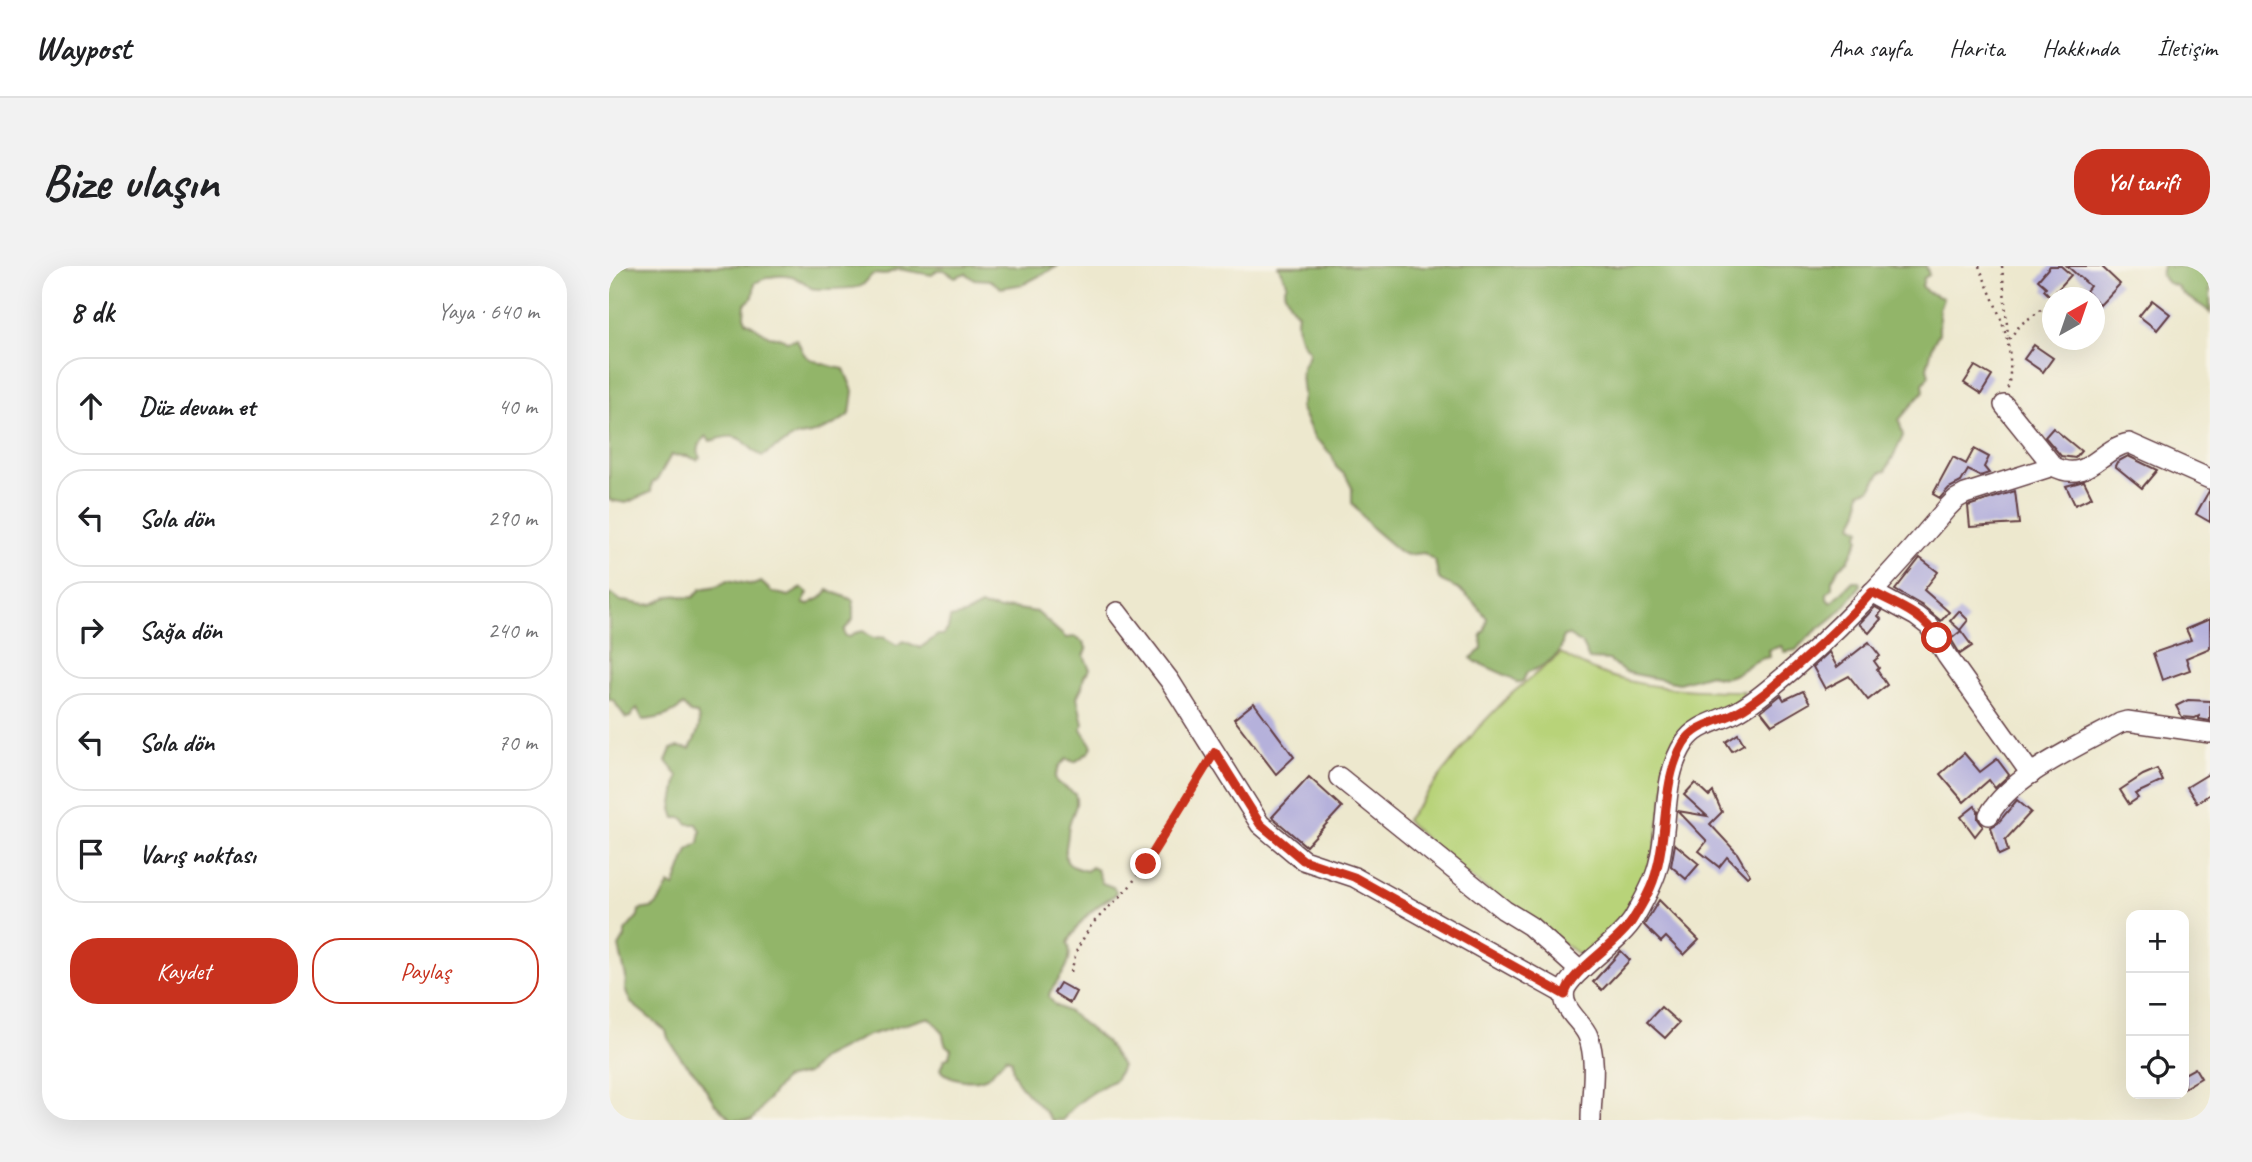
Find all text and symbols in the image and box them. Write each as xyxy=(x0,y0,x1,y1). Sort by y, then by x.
text: Waypost xyxy=(35,27,131,69)
text: Ana sayfa xyxy=(1830,33,1911,63)
text: Harita xyxy=(1949,33,2004,63)
text: Hakkında xyxy=(2042,33,2119,63)
text: İletişim xyxy=(2157,33,2217,63)
button: Yol tarifi xyxy=(2074,149,2210,215)
text: Bize ulaşın xyxy=(42,151,218,213)
north arrow xyxy=(2042,287,2105,350)
text: 8 dk xyxy=(70,293,114,331)
text: Yaya · 640 m xyxy=(437,297,539,326)
icon: ahead xyxy=(72,387,110,425)
text: Düz devam et xyxy=(139,390,255,423)
text: 40 m xyxy=(498,392,537,421)
icon: left xyxy=(72,499,110,537)
text: Sola dön xyxy=(139,502,214,535)
text: 290 m xyxy=(488,504,537,533)
icon: right xyxy=(72,611,110,649)
text: Sağa dön xyxy=(139,614,222,647)
text: 240 m xyxy=(488,616,537,645)
route start xyxy=(1921,622,1952,653)
icon: left xyxy=(72,723,110,761)
text: Sola dön xyxy=(139,726,214,759)
text: 70 m xyxy=(498,728,537,757)
icon: arrive xyxy=(72,835,110,873)
text: Varış noktası xyxy=(139,838,256,871)
route end xyxy=(1130,848,1161,879)
map controls xyxy=(2126,910,2189,1099)
button: + xyxy=(2126,910,2189,973)
button: Kaydet xyxy=(70,938,298,1004)
button: Paylaş xyxy=(312,938,539,1004)
button: − xyxy=(2126,973,2189,1036)
button: locate xyxy=(2126,1036,2189,1099)

